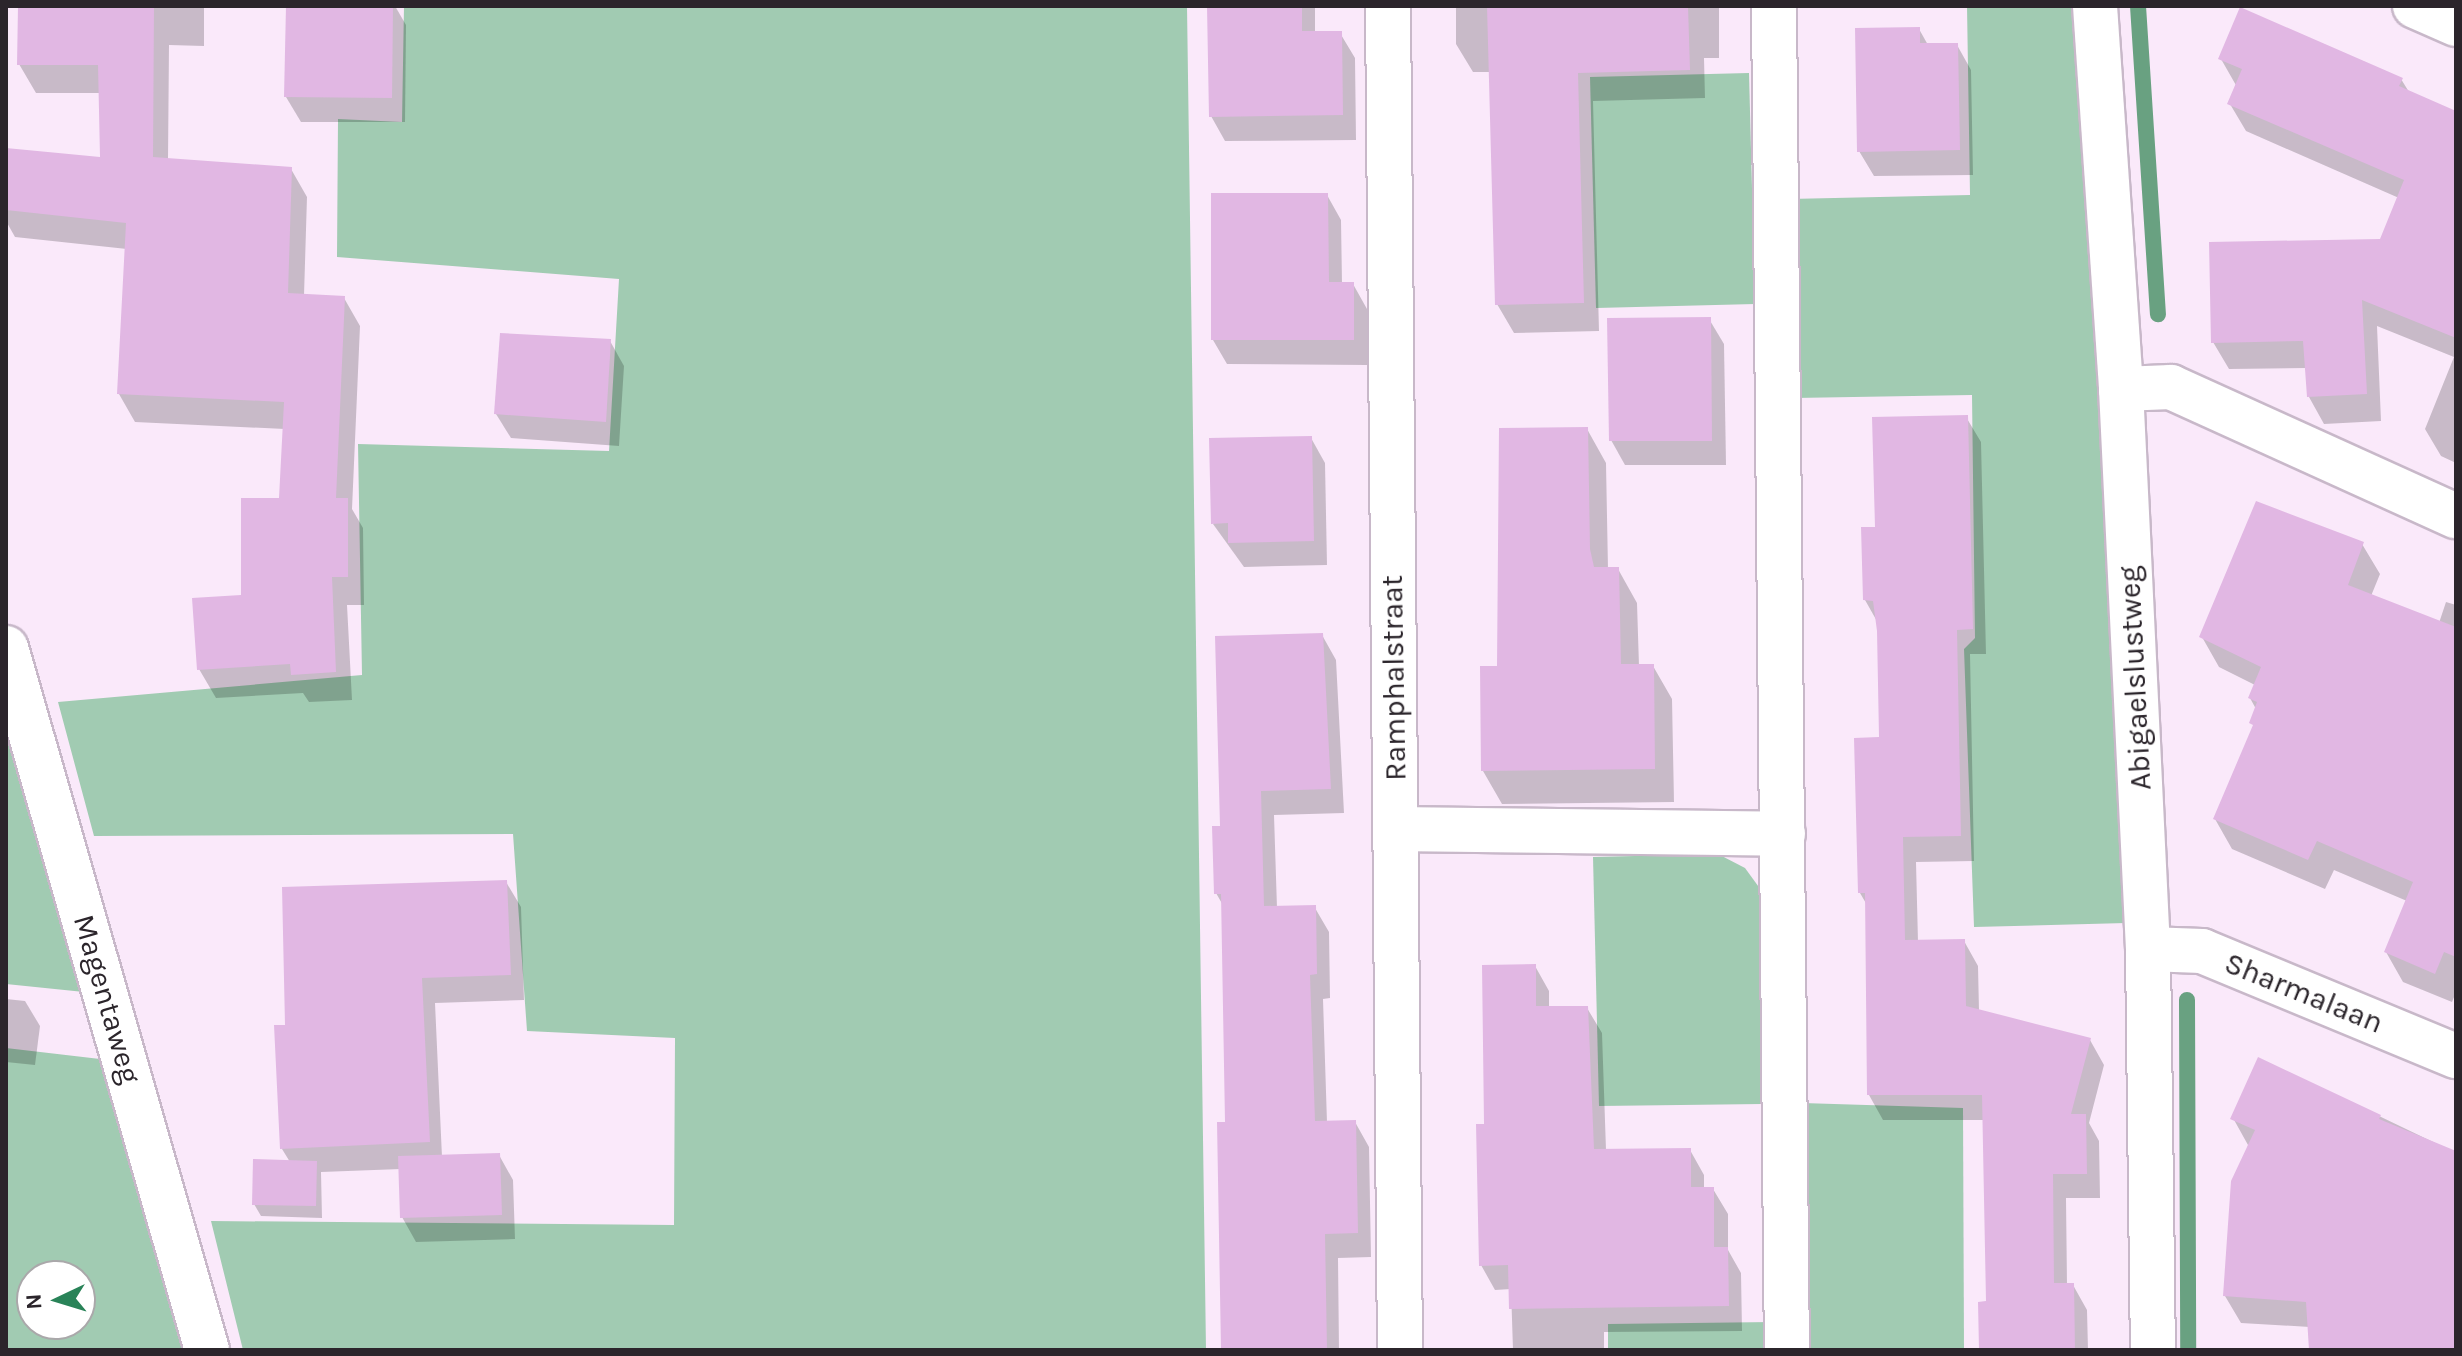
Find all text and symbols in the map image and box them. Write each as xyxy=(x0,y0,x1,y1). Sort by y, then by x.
street label: Abigaelslustweg xyxy=(2111,565,2159,791)
street label: Ramphalstraat xyxy=(1374,575,1414,781)
street label: Magentaweg xyxy=(66,910,148,1088)
street label: Sharmalaan xyxy=(2220,945,2388,1041)
north arrow xyxy=(16,1260,96,1340)
text: N xyxy=(21,1293,48,1310)

